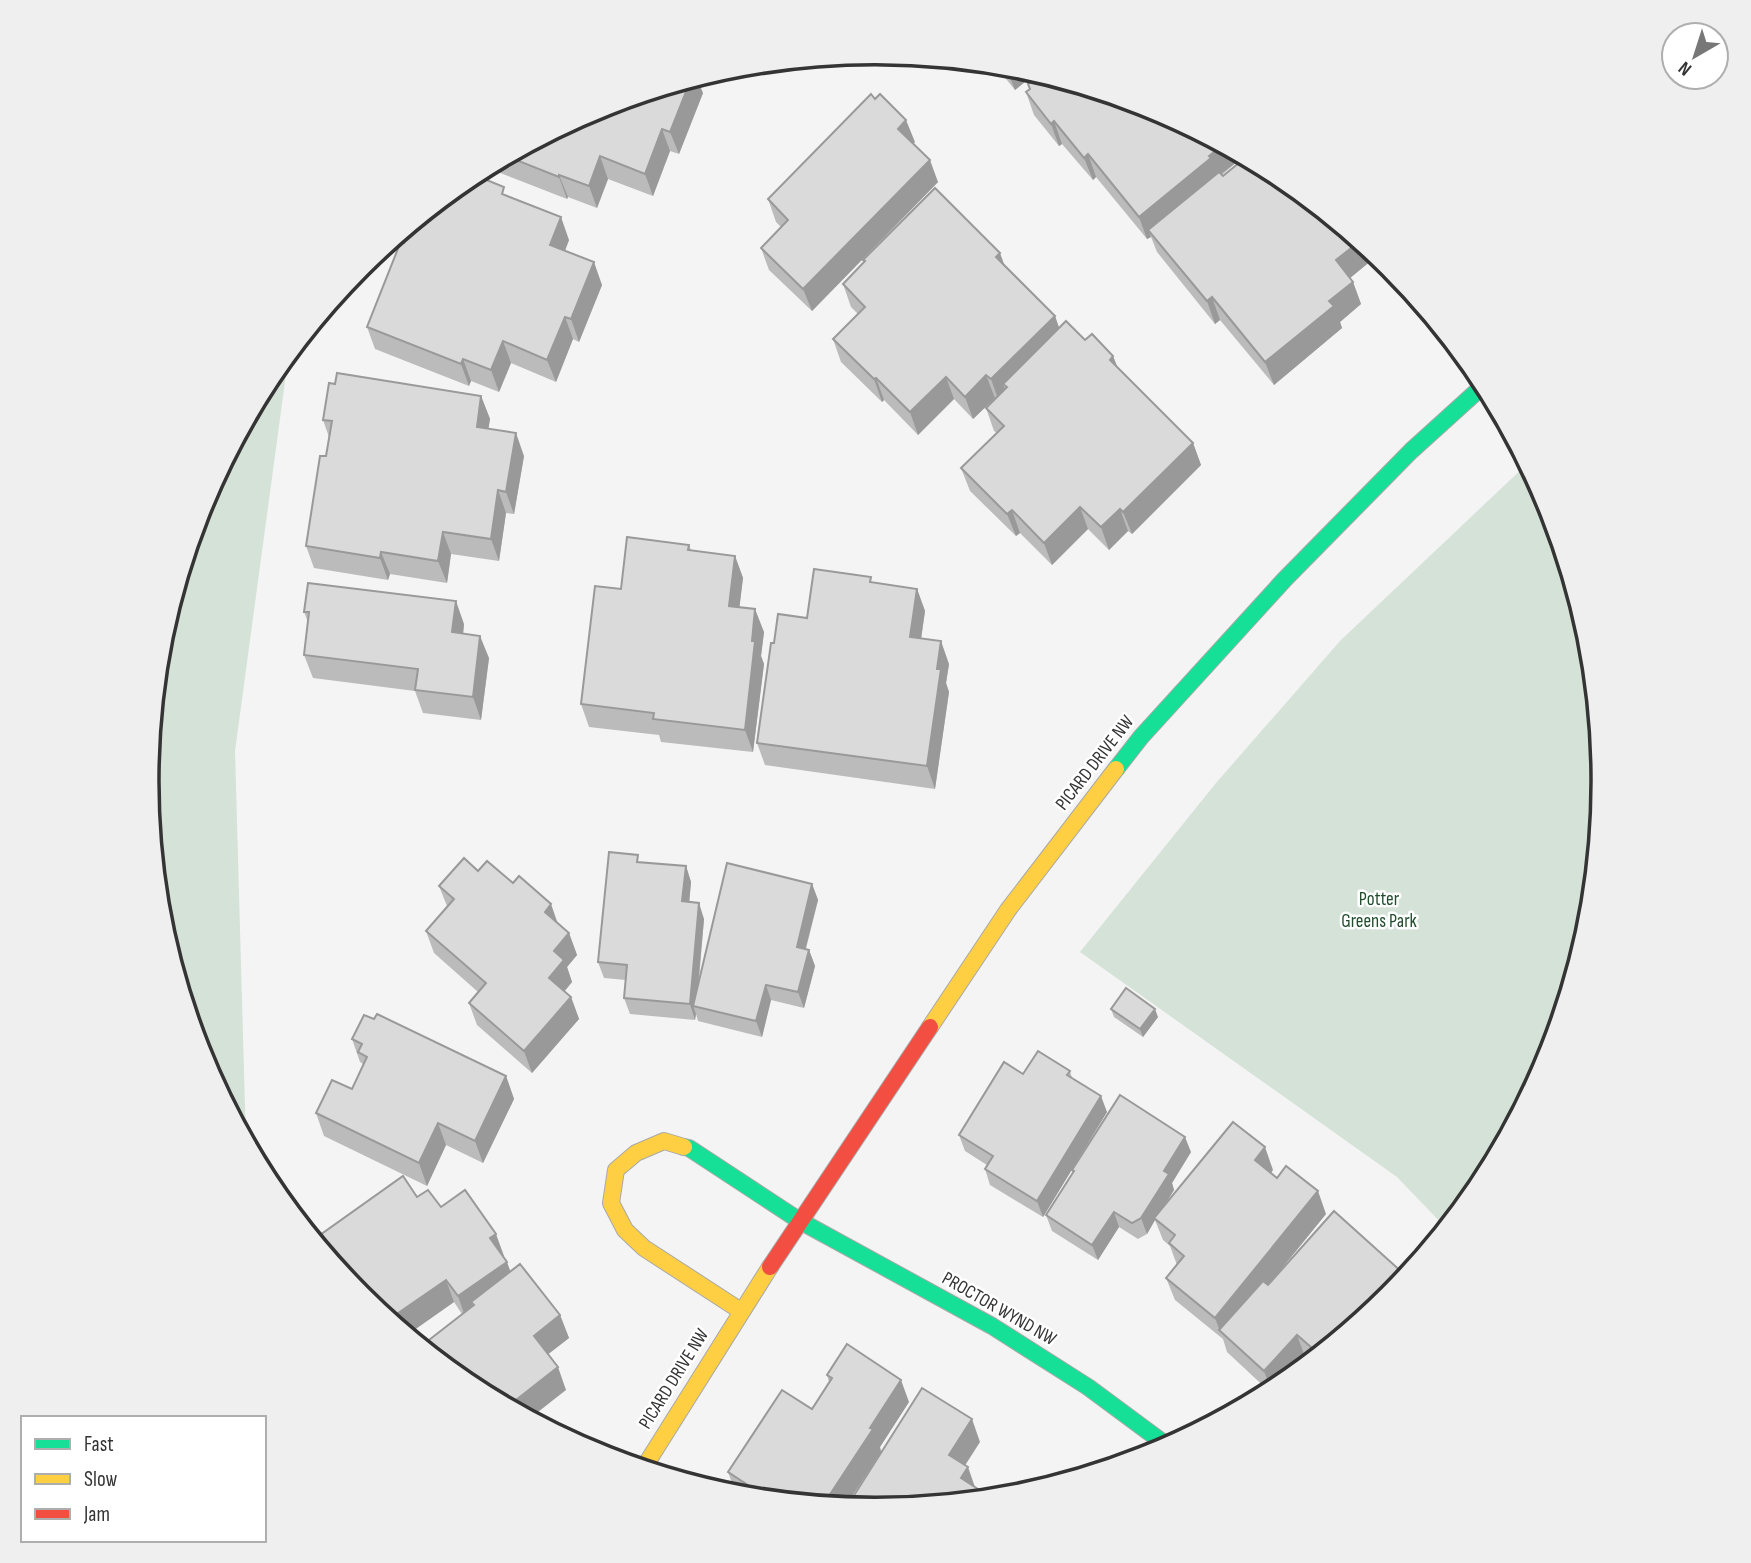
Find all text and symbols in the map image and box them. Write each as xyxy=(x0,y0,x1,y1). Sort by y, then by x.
north arrow xyxy=(1660,21,1730,91)
text: N xyxy=(1674,56,1696,80)
street label: PICARD DRIVE NW xyxy=(1051,711,1139,815)
park label: Potter Greens Park xyxy=(1341,888,1418,933)
street label: PROCTOR WYND NW xyxy=(938,1267,1061,1351)
street label: PICARD DRIVE NW xyxy=(634,1324,714,1433)
legend xyxy=(21,1416,266,1542)
text: Fast xyxy=(84,1432,114,1457)
text: Slow xyxy=(84,1467,118,1492)
text: Jam xyxy=(83,1502,110,1527)

